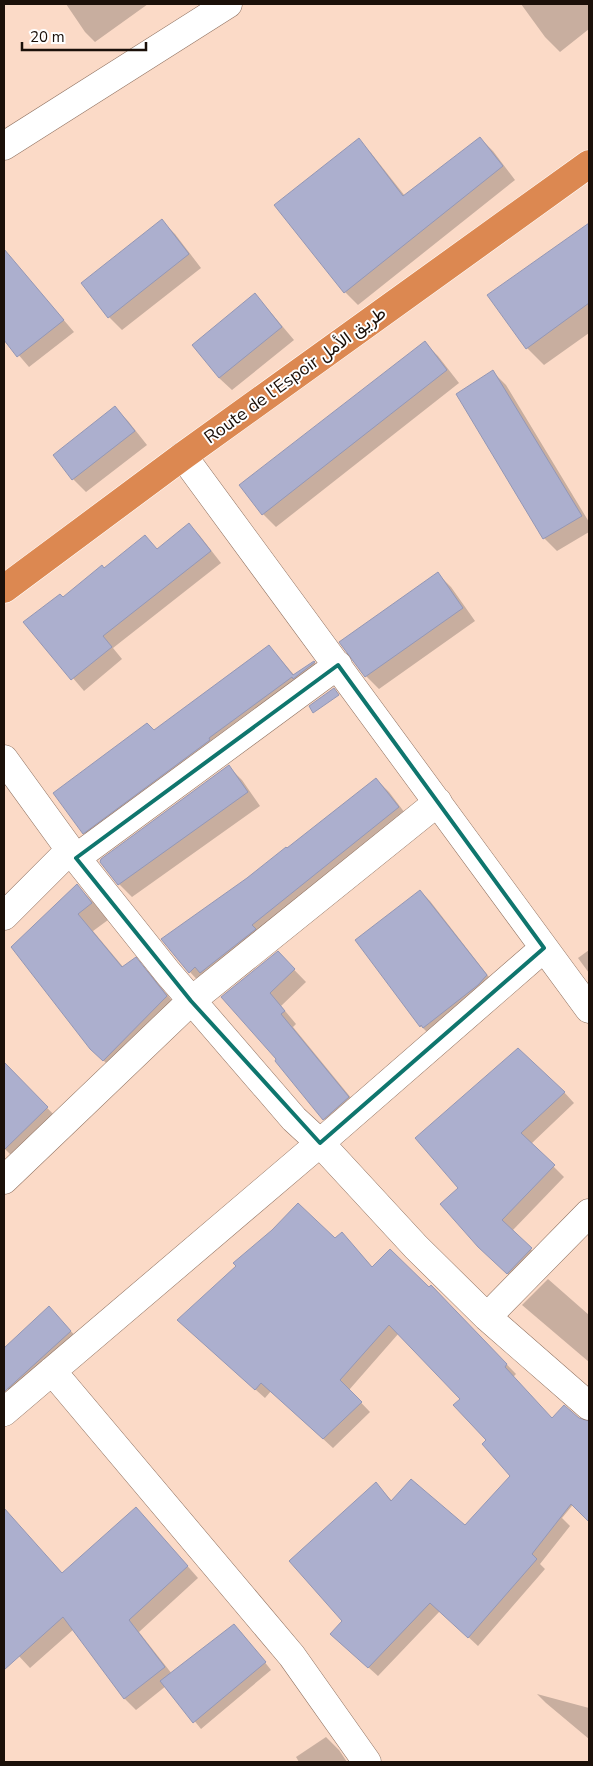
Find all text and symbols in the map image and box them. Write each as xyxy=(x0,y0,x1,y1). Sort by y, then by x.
scale bar xyxy=(22,20,146,52)
text: 20 m xyxy=(30,27,65,47)
street label: Route de l’Espoir طريق الأمل xyxy=(199,301,391,449)

